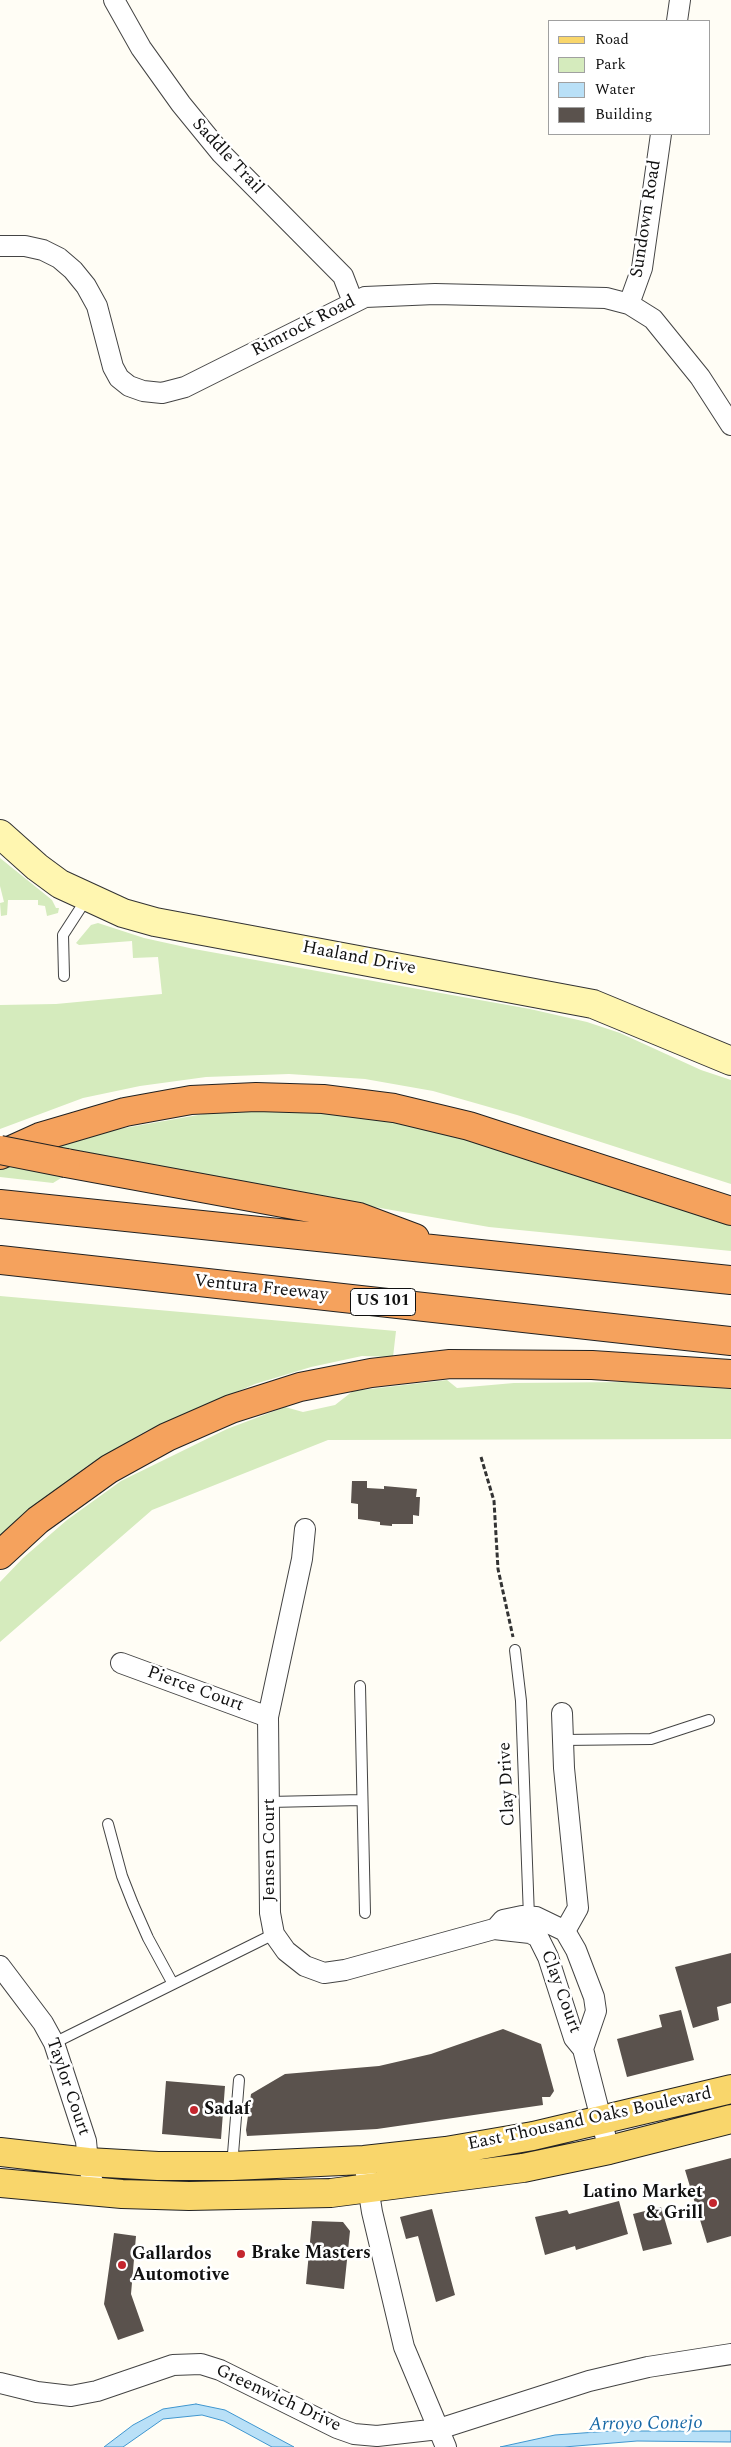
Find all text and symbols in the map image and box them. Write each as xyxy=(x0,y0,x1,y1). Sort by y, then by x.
legend xyxy=(548,20,711,135)
text: Road xyxy=(595,28,629,51)
text: Park xyxy=(595,53,626,76)
text: Water xyxy=(595,78,635,101)
text: Building xyxy=(595,103,652,126)
street label: Saddle Trail xyxy=(186,115,268,199)
street label: Sundown Road xyxy=(627,159,667,279)
street label: Rimrock Road xyxy=(248,292,360,362)
street label: Haaland Drive xyxy=(300,937,418,981)
street label: Ventura Freeway xyxy=(193,1271,329,1307)
road number: US 101 xyxy=(350,1288,416,1315)
street label: Pierce Court xyxy=(144,1663,246,1717)
street label: Clay Drive xyxy=(495,1741,521,1827)
street label: Jensen Court xyxy=(259,1798,281,1902)
street label: Clay Court xyxy=(535,1948,585,2036)
street label: Taylor Court xyxy=(40,2035,94,2139)
street label: East Thousand Oaks Boulevard xyxy=(466,2084,714,2156)
place label: Sadaf xyxy=(204,2099,250,2121)
marker: Sadaf xyxy=(188,2104,200,2116)
place label: Latino Market & Grill xyxy=(582,2182,703,2224)
marker: Latino Market & Grill xyxy=(707,2197,719,2209)
place label: Brake Masters xyxy=(251,2243,371,2265)
place label: Gallardos Automotive xyxy=(132,2244,229,2286)
marker: Brake Masters xyxy=(235,2248,247,2260)
marker: Gallardos Automotive xyxy=(116,2259,128,2271)
street label: Greenwich Drive xyxy=(212,2361,344,2437)
water label: Arroyo Conejo xyxy=(589,2413,703,2437)

